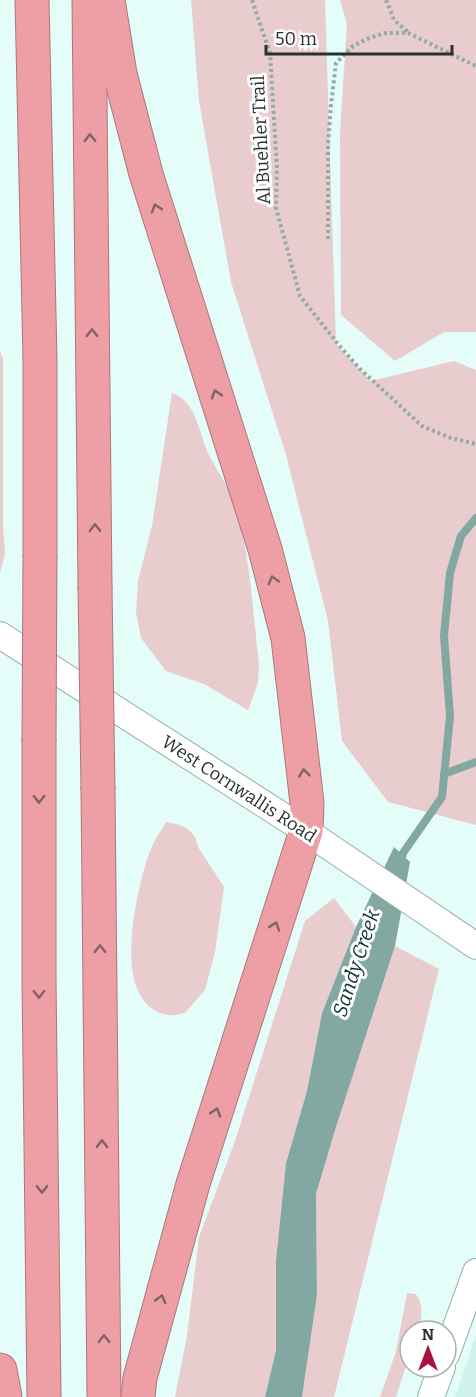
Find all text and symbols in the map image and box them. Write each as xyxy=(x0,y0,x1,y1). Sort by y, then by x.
scale bar xyxy=(266,18,452,56)
text: 50 m xyxy=(275,28,317,50)
street label: Al Buehler Trail xyxy=(247,75,275,205)
one-way arrow xyxy=(84,133,96,142)
one-way arrow xyxy=(151,203,164,214)
one-way arrow xyxy=(86,328,99,337)
one-way arrow xyxy=(210,389,223,400)
one-way arrow xyxy=(89,523,101,532)
one-way arrow xyxy=(268,576,280,586)
street label: West Cornwallis Road xyxy=(158,731,321,847)
one-way arrow xyxy=(298,768,311,777)
one-way arrow xyxy=(33,795,45,804)
water label: Sandy Creek xyxy=(327,906,385,1020)
one-way arrow xyxy=(267,921,280,932)
one-way arrow xyxy=(93,944,106,953)
one-way arrow xyxy=(33,990,45,999)
one-way arrow xyxy=(209,1107,221,1118)
one-way arrow xyxy=(96,1139,108,1148)
one-way arrow xyxy=(35,1185,48,1194)
one-way arrow xyxy=(154,1295,167,1305)
north arrow xyxy=(398,1319,458,1379)
text: N xyxy=(422,1325,434,1344)
one-way arrow xyxy=(98,1334,110,1343)

